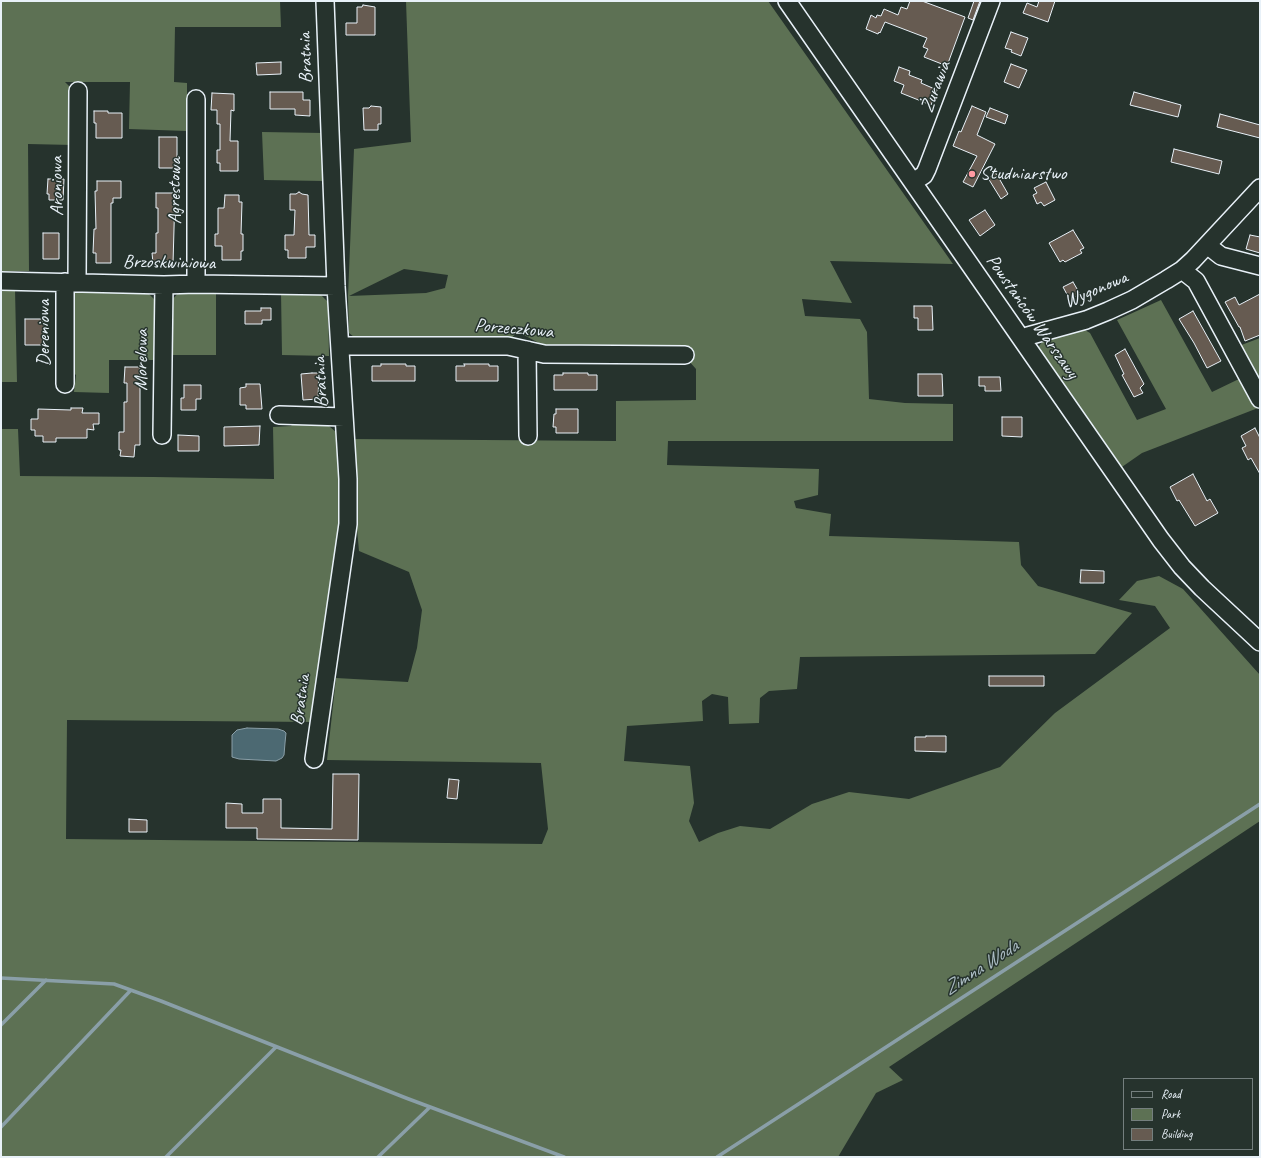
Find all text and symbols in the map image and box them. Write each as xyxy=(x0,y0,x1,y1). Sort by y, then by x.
street label: Bratnia xyxy=(294,32,318,84)
street label: Żurawia xyxy=(916,58,956,116)
street label: Aroniowa xyxy=(46,156,68,216)
street label: Agrestowa xyxy=(164,158,186,224)
place label: Studniarstwo xyxy=(980,163,1066,185)
marker: Studniarstwo xyxy=(967,169,977,179)
street label: Powstańców Warszawy xyxy=(981,250,1083,384)
street label: Brzoskwiniowa xyxy=(123,251,215,275)
street label: Wygonowa xyxy=(1061,266,1131,314)
street label: Dereniowa xyxy=(33,300,55,366)
street label: Porzeczkowa xyxy=(474,314,554,344)
street label: Morelowa xyxy=(130,329,154,391)
street label: Bratnia xyxy=(308,356,334,408)
street label: Bratnia xyxy=(286,673,316,727)
water label: Zimna Woda xyxy=(939,935,1023,1001)
legend xyxy=(1123,1078,1253,1150)
text: Road xyxy=(1161,1086,1181,1102)
text: Park xyxy=(1161,1106,1180,1122)
text: Building xyxy=(1161,1126,1193,1142)

